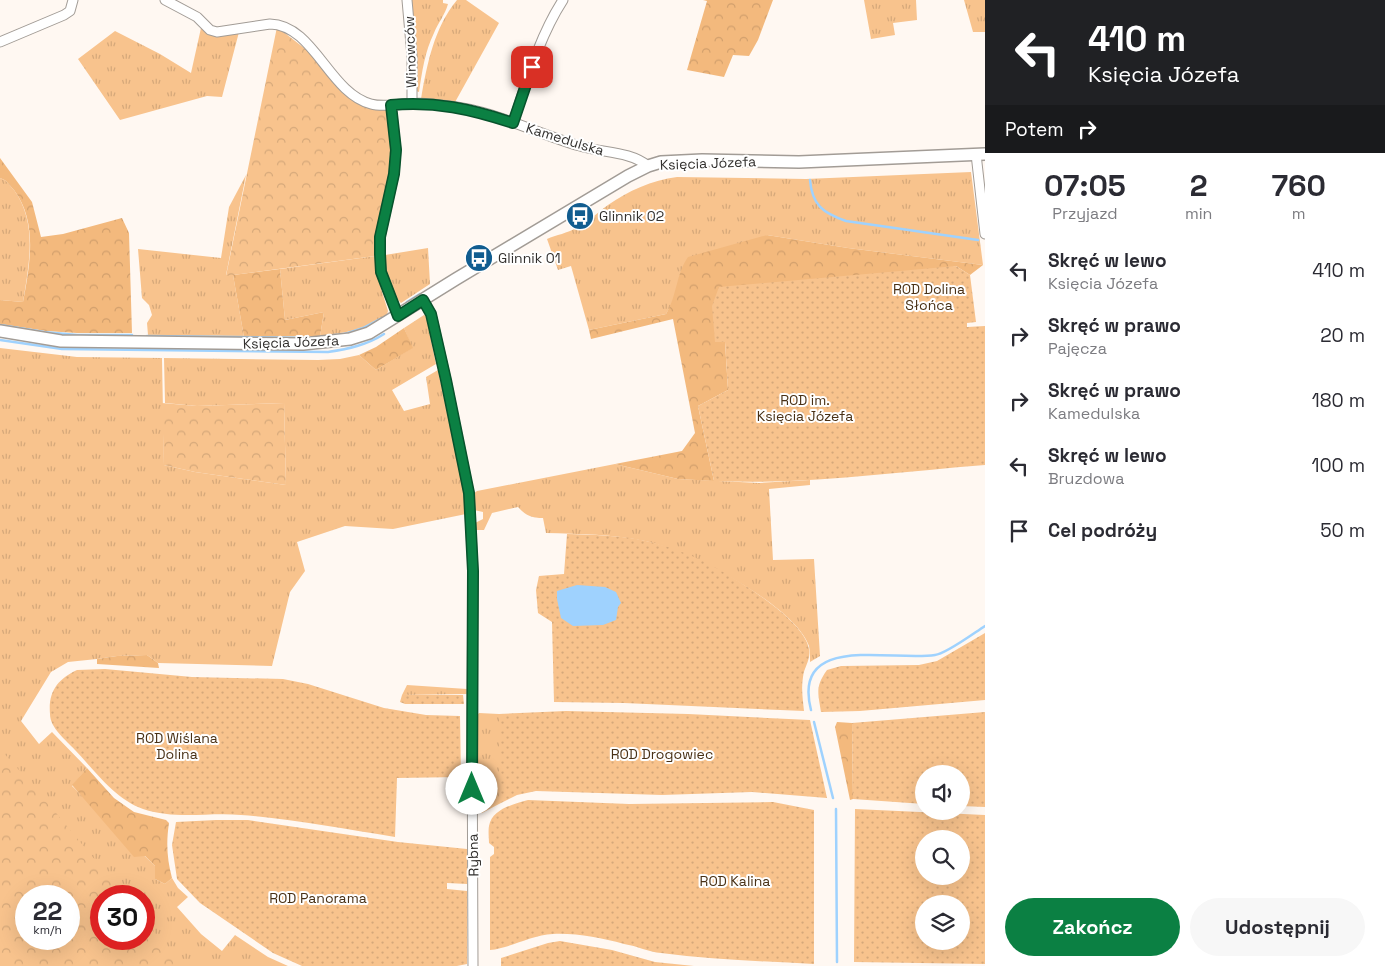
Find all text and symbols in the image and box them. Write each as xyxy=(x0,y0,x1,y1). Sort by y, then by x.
street label: Winowców xyxy=(400,16,420,88)
text: 410 m xyxy=(1088,17,1186,61)
icon: left xyxy=(1005,20,1070,85)
pin xyxy=(511,46,553,88)
icon: arrive xyxy=(518,53,546,81)
text: Księcia Józefa xyxy=(1088,60,1240,88)
icon: right xyxy=(1073,115,1101,143)
text: Potem xyxy=(1005,117,1063,142)
street label: Kamedulska xyxy=(524,119,606,159)
street label: Księcia Józefa xyxy=(660,152,756,174)
text: 07:05 xyxy=(1044,166,1126,205)
text: 2 xyxy=(1190,166,1208,205)
text: 760 xyxy=(1271,166,1326,205)
bus stop icon: Glinnik 02 xyxy=(565,201,595,231)
text: Przyjazd xyxy=(1052,203,1118,224)
text: min xyxy=(1185,203,1212,224)
text: m xyxy=(1292,203,1306,224)
place label: Glinnik 02 xyxy=(599,207,664,225)
bus stop icon: Glinnik 01 xyxy=(464,243,494,273)
text: Skręć w lewo xyxy=(1048,248,1167,273)
place label: Glinnik 01 xyxy=(498,249,561,267)
icon: left xyxy=(1005,257,1033,285)
text: 410 m xyxy=(1312,258,1365,283)
text: Księcia Józefa xyxy=(1048,273,1158,294)
park label: ROD Dolina Słońca xyxy=(893,280,965,314)
text: Skręć w prawo xyxy=(1048,313,1181,338)
icon: right xyxy=(1005,322,1033,350)
text: 20 m xyxy=(1320,323,1365,348)
street label: Księcia Józefa xyxy=(243,331,339,353)
text: Pajęcza xyxy=(1048,338,1107,359)
text: Skręć w prawo xyxy=(1048,378,1181,403)
icon: right xyxy=(1005,387,1033,415)
text: 180 m xyxy=(1312,388,1365,413)
park label: ROD im. Księcia Józefa xyxy=(757,391,853,425)
text: Kamedulska xyxy=(1048,403,1140,424)
text: Skręć w lewo xyxy=(1048,443,1167,468)
icon: left xyxy=(1005,452,1033,480)
text: 100 m xyxy=(1311,453,1365,478)
text: Bruzdowa xyxy=(1048,468,1124,489)
icon: arrive xyxy=(1005,517,1033,545)
text: Cel podróży xyxy=(1048,518,1157,543)
text: 50 m xyxy=(1320,518,1365,543)
park label: ROD Wiślana Dolina xyxy=(136,729,218,763)
park label: ROD Drogowiec xyxy=(611,745,713,763)
position arrow xyxy=(445,762,497,814)
map controls xyxy=(915,765,970,950)
button: sound xyxy=(915,765,970,820)
button: search xyxy=(915,830,970,885)
street label: Rybna xyxy=(464,833,482,877)
park label: ROD Kalina xyxy=(700,872,770,890)
speed limit sign: 30 xyxy=(90,885,155,950)
park label: ROD Panorama xyxy=(269,889,367,907)
text: 22 xyxy=(33,895,62,927)
button: layers xyxy=(915,895,970,950)
button: Zakończ xyxy=(1005,898,1180,956)
button: Udostępnij xyxy=(1190,898,1365,956)
text: km/h xyxy=(33,922,62,938)

